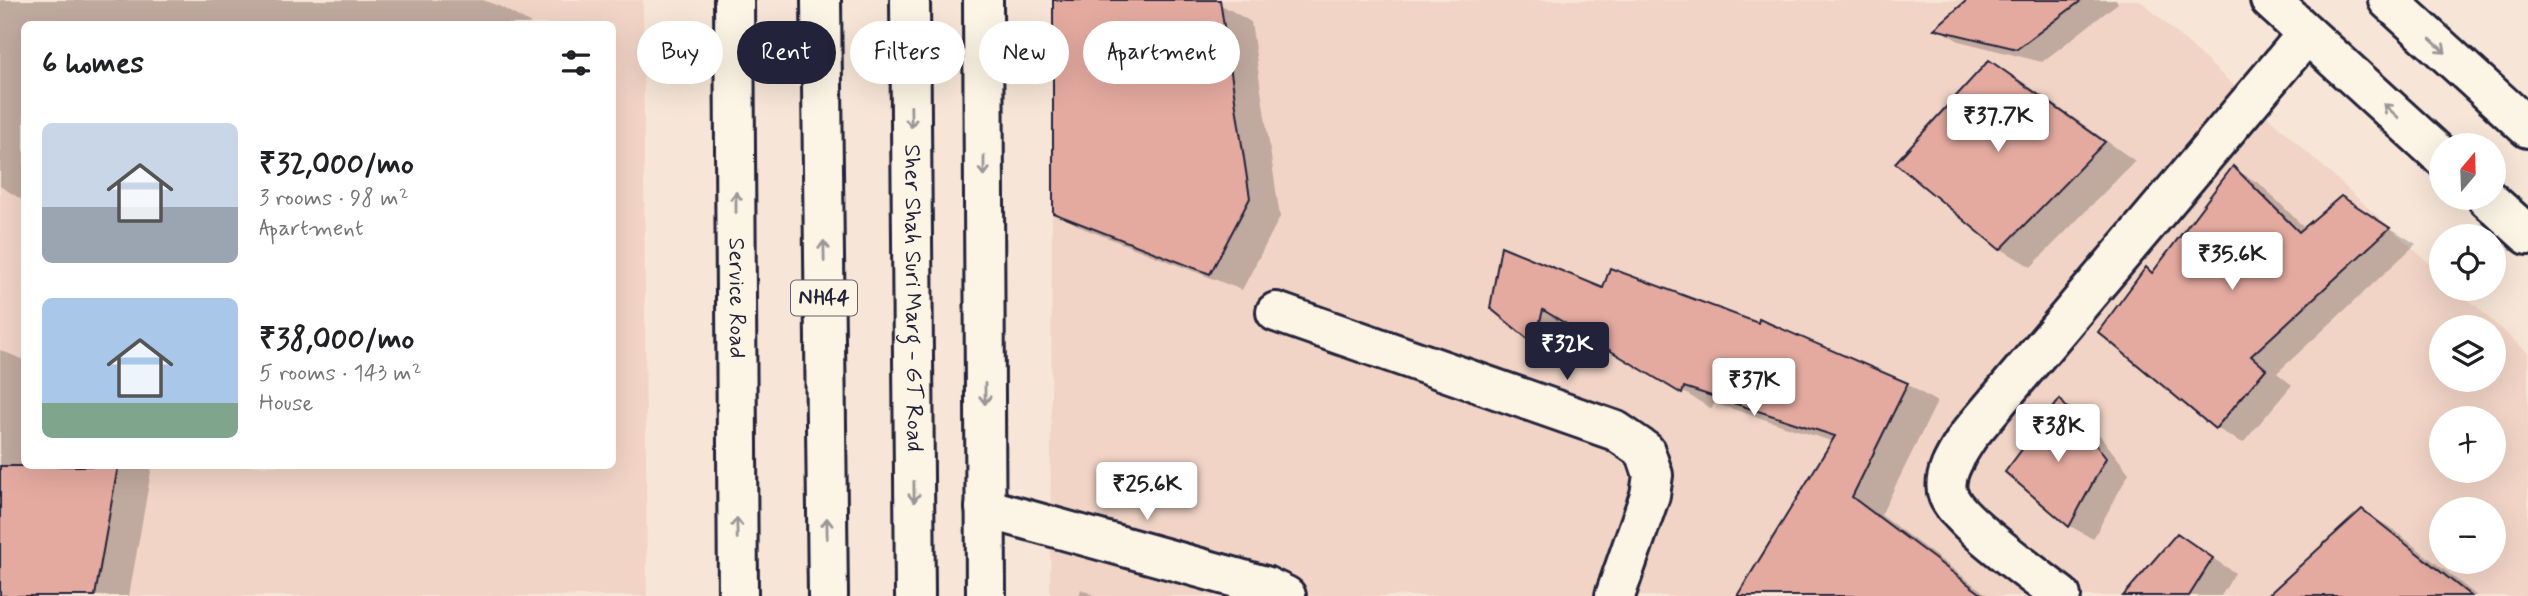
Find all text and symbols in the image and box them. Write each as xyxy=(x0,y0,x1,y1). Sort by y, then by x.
chip: Buy xyxy=(637,21,723,84)
chip: Rent xyxy=(737,21,836,84)
chip: Filters xyxy=(850,21,965,84)
chip: New xyxy=(979,21,1069,84)
chip: Apartment xyxy=(1083,21,1240,84)
one-way arrow xyxy=(2429,38,2447,54)
text: 6 homes xyxy=(42,44,144,83)
icon: filters xyxy=(557,44,595,82)
pin: ₹37.7K xyxy=(1941,94,2055,154)
text: ₹37.7K xyxy=(1963,102,2033,132)
one-way arrow xyxy=(2383,102,2400,119)
one-way arrow xyxy=(904,105,918,128)
north arrow xyxy=(2429,133,2506,210)
map controls xyxy=(2429,133,2506,574)
street label: Sher Shah Suri Marg - GT Road xyxy=(896,144,929,452)
text: ₹32,000/mo xyxy=(259,145,414,184)
icon: home xyxy=(98,151,182,235)
one-way arrow xyxy=(977,154,991,177)
text: 3 rooms · 98 m² xyxy=(259,184,409,214)
one-way arrow xyxy=(729,191,743,214)
text: Apartment xyxy=(259,214,364,244)
button: locate xyxy=(2429,224,2506,301)
pin: ₹35.6K xyxy=(2175,232,2289,292)
street label: Service Road xyxy=(721,237,751,359)
one-way arrow xyxy=(817,240,830,263)
text: ₹35.6K xyxy=(2198,240,2266,270)
road number: NH44 xyxy=(791,280,857,316)
button: layers xyxy=(2429,315,2506,392)
text: ₹38,000/mo xyxy=(259,320,414,359)
pin: ₹32K xyxy=(1526,322,1608,382)
icon: home xyxy=(98,326,182,410)
text: ₹32K xyxy=(1541,330,1593,360)
pin: ₹37K xyxy=(1713,358,1795,418)
text: 5 rooms · 143 m² xyxy=(259,359,422,389)
text: ₹37K xyxy=(1728,366,1780,396)
one-way arrow xyxy=(978,382,992,405)
text: House xyxy=(259,389,313,419)
pin: ₹38K xyxy=(2017,405,2099,464)
button: + xyxy=(2429,406,2506,483)
text: ₹38K xyxy=(2032,412,2084,442)
pin: ₹25.6K xyxy=(1090,462,1204,522)
text: ₹25.6K xyxy=(1112,470,1182,500)
one-way arrow xyxy=(907,480,921,503)
button: − xyxy=(2429,497,2506,574)
one-way arrow xyxy=(730,517,744,540)
one-way arrow xyxy=(820,517,834,540)

